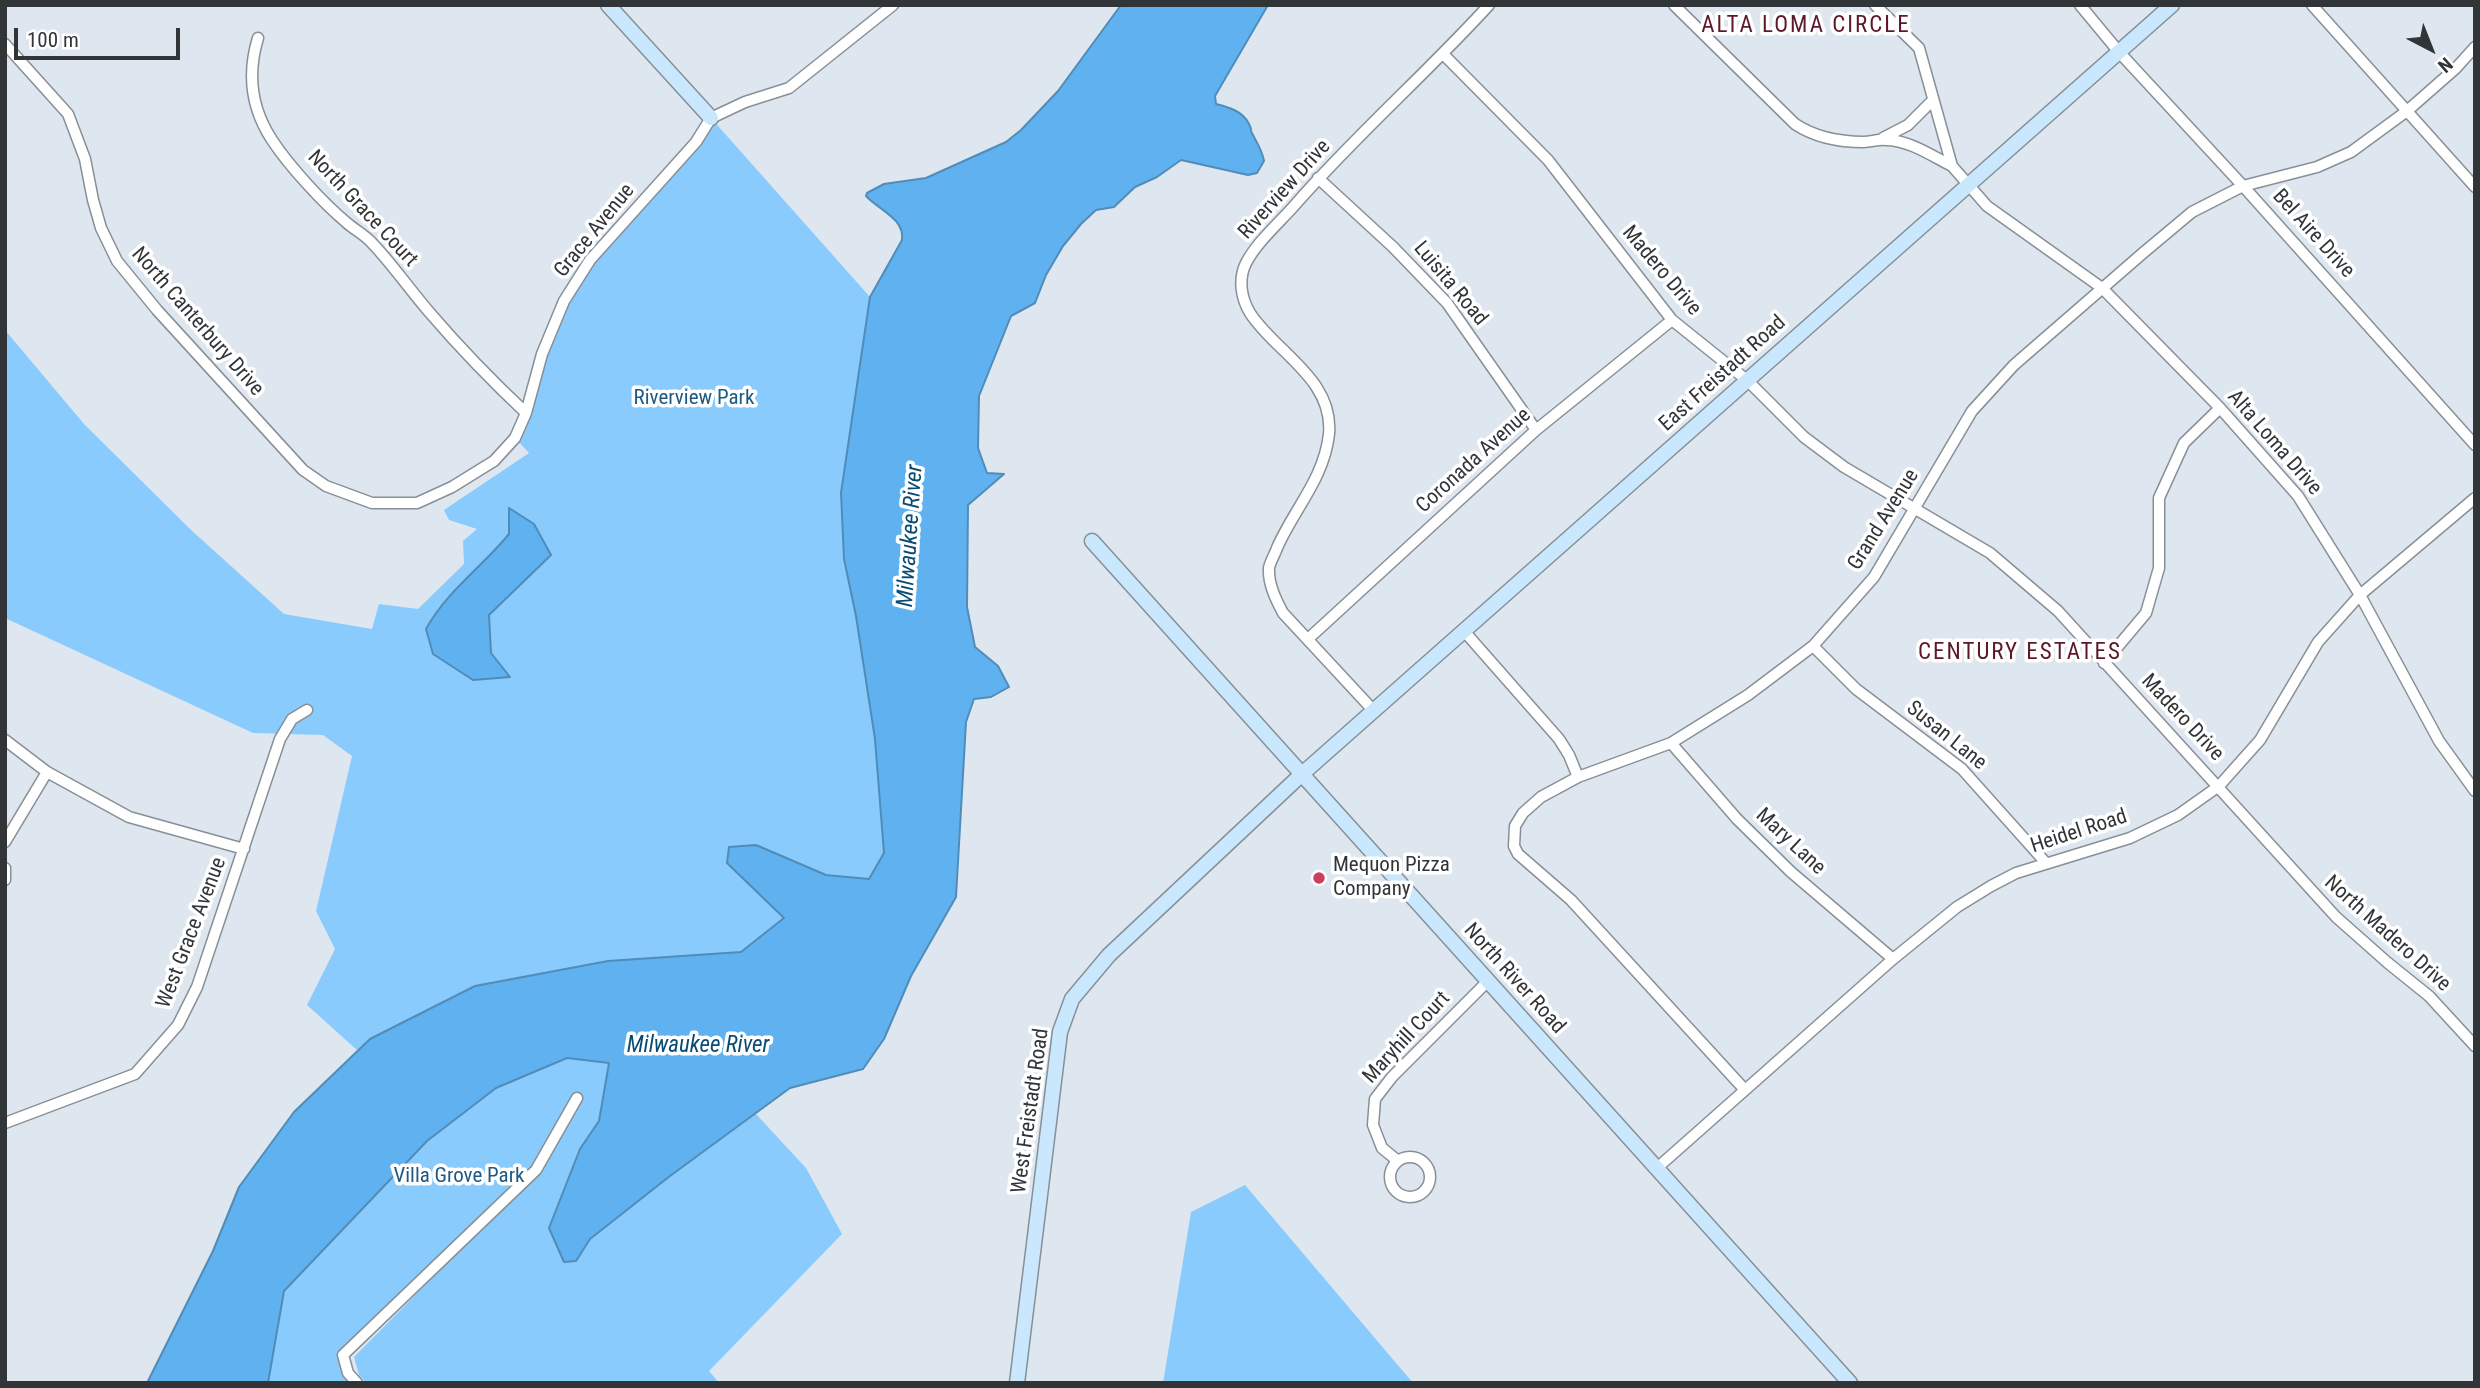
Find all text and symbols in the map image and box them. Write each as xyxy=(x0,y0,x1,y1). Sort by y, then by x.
district label: ALTA LOMA CIRCLE xyxy=(1703,12,1909,40)
scale bar xyxy=(18,14,184,58)
north arrow xyxy=(2396,14,2466,84)
text: 100 m xyxy=(27,28,79,52)
text: N xyxy=(2433,53,2457,77)
street label: Riverview Drive xyxy=(1234,135,1336,245)
street label: North Grace Court xyxy=(302,145,422,273)
street label: Grace Avenue xyxy=(550,179,640,283)
street label: Bel Aire Drive xyxy=(2267,184,2359,284)
street label: Madero Drive xyxy=(1616,221,1706,321)
street label: Luisita Road xyxy=(1408,237,1492,331)
street label: North Canterbury Drive xyxy=(126,242,268,402)
street label: East Freistadt Road xyxy=(1655,311,1791,437)
street label: Alta Loma Drive xyxy=(2221,385,2327,501)
park label: Riverview Park xyxy=(634,386,754,412)
street label: Coronada Avenue xyxy=(1412,403,1536,519)
water label: Milwaukee River xyxy=(892,464,930,608)
street label: Grand Avenue xyxy=(1843,465,1925,575)
district label: CENTURY ESTATES xyxy=(1920,639,2120,667)
street label: Madero Drive xyxy=(2135,669,2229,767)
street label: Susan Lane xyxy=(1901,696,1991,776)
street label: Mary Lane xyxy=(1750,803,1830,881)
street label: Heidel Road xyxy=(2028,805,2130,859)
place label: Mequon Pizza Company xyxy=(1333,853,1450,903)
street label: West Grace Avenue xyxy=(152,854,232,1012)
marker: Mequon Pizza Company xyxy=(1311,870,1327,886)
street label: North Madero Drive xyxy=(2319,871,2455,997)
street label: North River Road xyxy=(1458,919,1570,1039)
street label: Maryhill Court xyxy=(1358,987,1456,1089)
street label: West Freistadt Road xyxy=(1007,1027,1055,1195)
water label: Milwaukee River xyxy=(627,1032,769,1060)
park label: Villa Grove Park xyxy=(393,1164,525,1190)

